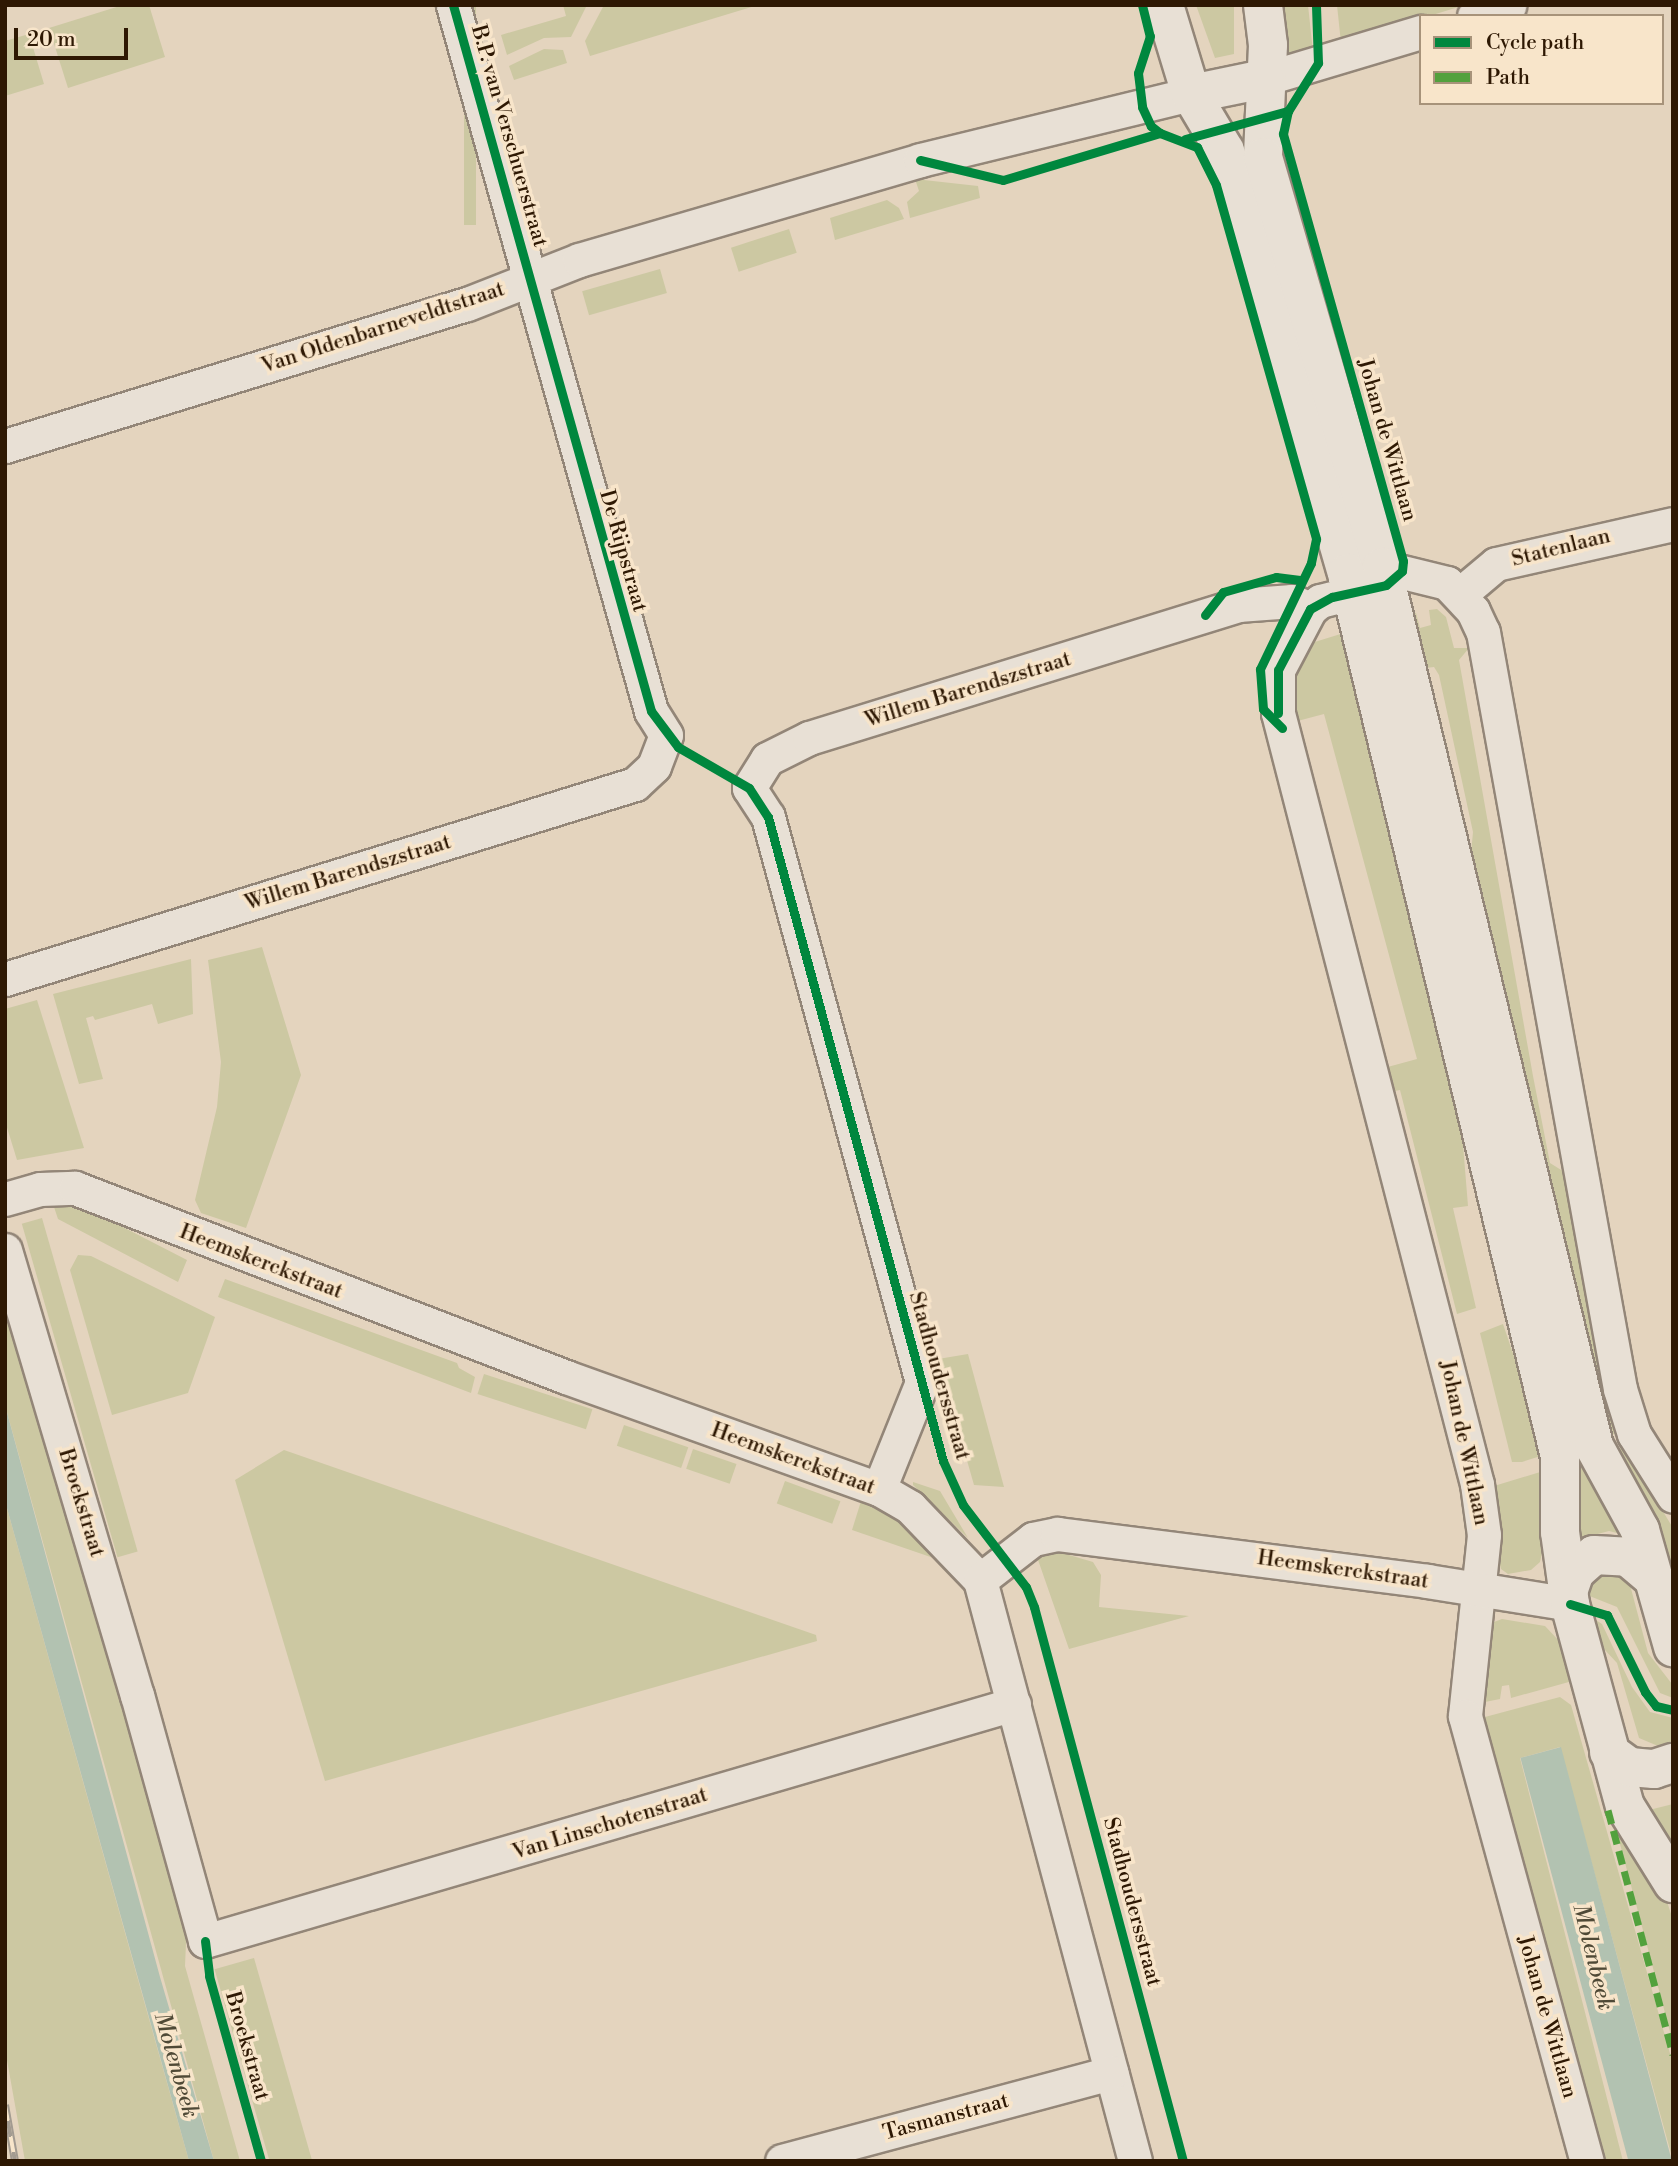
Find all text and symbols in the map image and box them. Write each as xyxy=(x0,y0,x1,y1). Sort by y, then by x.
scale bar xyxy=(18,14,131,58)
legend xyxy=(1419,14,1664,105)
street label: B.P. van Verschuerstraat xyxy=(465,22,553,250)
text: 20 m xyxy=(27,27,76,53)
text: Cycle path xyxy=(1486,30,1584,56)
text: Path xyxy=(1486,65,1530,91)
street label: Van Oldenbarneveldtstraat xyxy=(258,277,508,379)
street label: Johan de Wittlaan xyxy=(1352,356,1422,524)
street label: De Rijpstraat xyxy=(594,487,652,615)
street label: Statenlaan xyxy=(1509,524,1613,572)
street label: Willem Barendszstraat xyxy=(862,647,1074,733)
street label: Willem Barendszstraat xyxy=(242,830,454,916)
street label: Heemskerckstraat xyxy=(176,1219,346,1305)
street label: Stadhoudersstraat xyxy=(903,1289,975,1463)
street label: Johan de Wittlaan xyxy=(1434,1358,1494,1528)
street label: Heemskerckstraat xyxy=(708,1418,878,1500)
street label: Broekstraat xyxy=(53,1446,109,1560)
street label: Heemskerckstraat xyxy=(1256,1546,1430,1594)
street label: Van Linschotenstraat xyxy=(509,1782,711,1866)
street label: Stadhoudersstraat xyxy=(1097,1815,1167,1989)
water label: Molenbeek xyxy=(1566,1901,1620,2013)
street label: Johan de Wittlaan xyxy=(1512,1933,1582,2101)
street label: Broekstraat xyxy=(219,1989,275,2103)
water label: Molenbeek xyxy=(148,2009,204,2121)
street label: Tasmanstraat xyxy=(880,2088,1012,2146)

